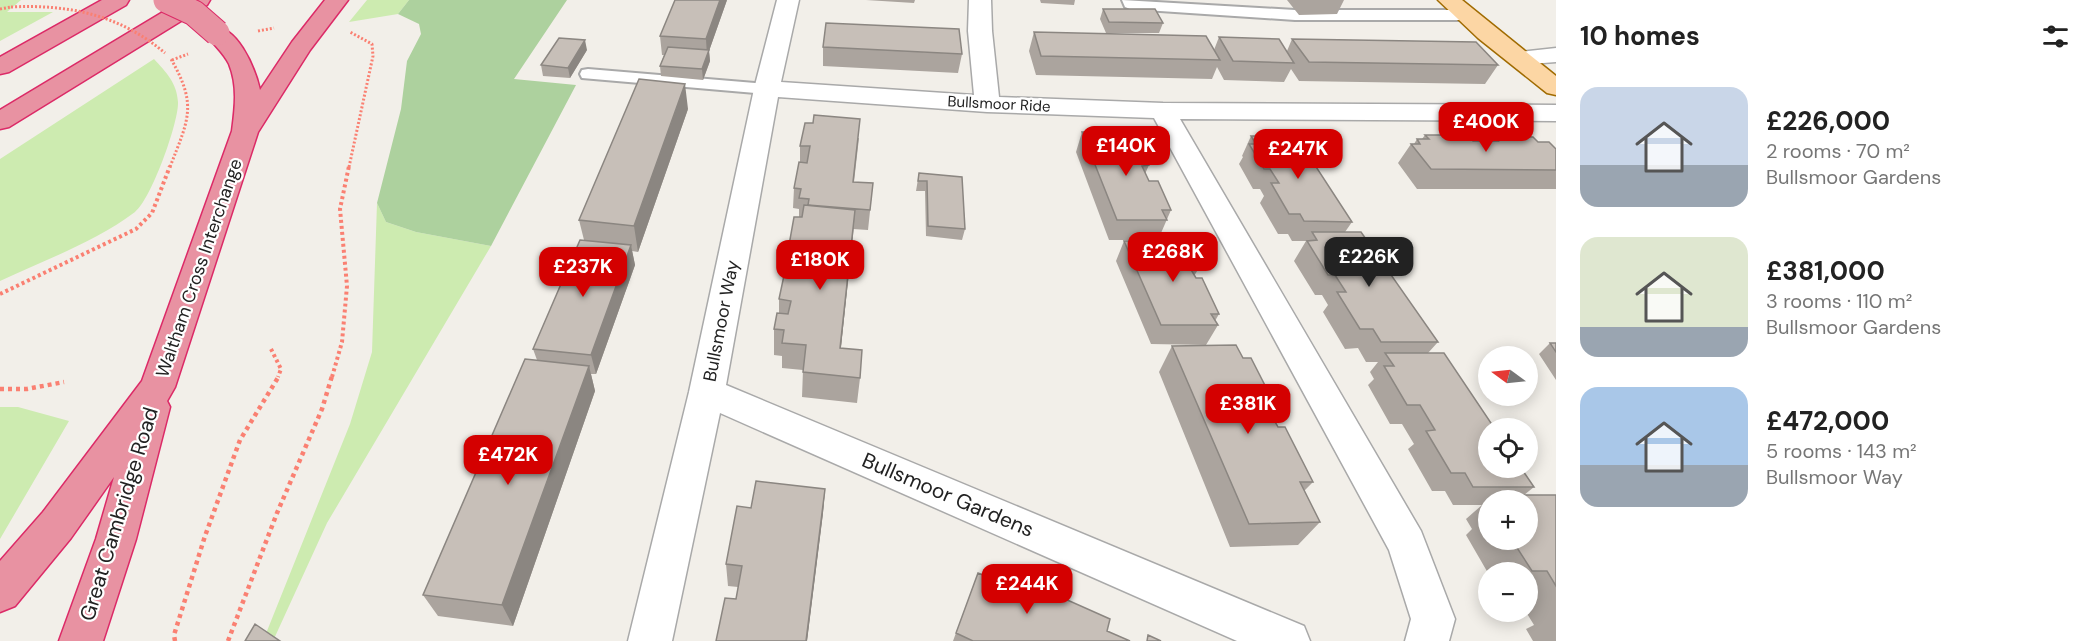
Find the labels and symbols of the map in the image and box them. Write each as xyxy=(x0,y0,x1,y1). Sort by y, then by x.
street label: Bullsmoor Ride xyxy=(947,91,1051,117)
pin: £400K xyxy=(1444,102,1528,153)
pin: £140K xyxy=(1084,126,1168,177)
pin: £247K xyxy=(1256,129,1340,180)
street label: Waltham Cross Interchange xyxy=(150,155,248,381)
pin: £268K xyxy=(1131,232,1215,283)
pin: £226K xyxy=(1327,237,1411,288)
pin: £180K xyxy=(778,240,862,291)
pin: £237K xyxy=(541,247,625,298)
street label: Bullsmoor Way xyxy=(697,258,745,384)
north arrow xyxy=(1478,346,1538,406)
pin: £381K xyxy=(1206,384,1290,435)
street label: Great Cambridge Road xyxy=(73,404,165,624)
pin: £472K xyxy=(466,435,550,486)
street label: Bullsmoor Gardens xyxy=(858,446,1038,544)
pin: £244K xyxy=(985,564,1069,615)

